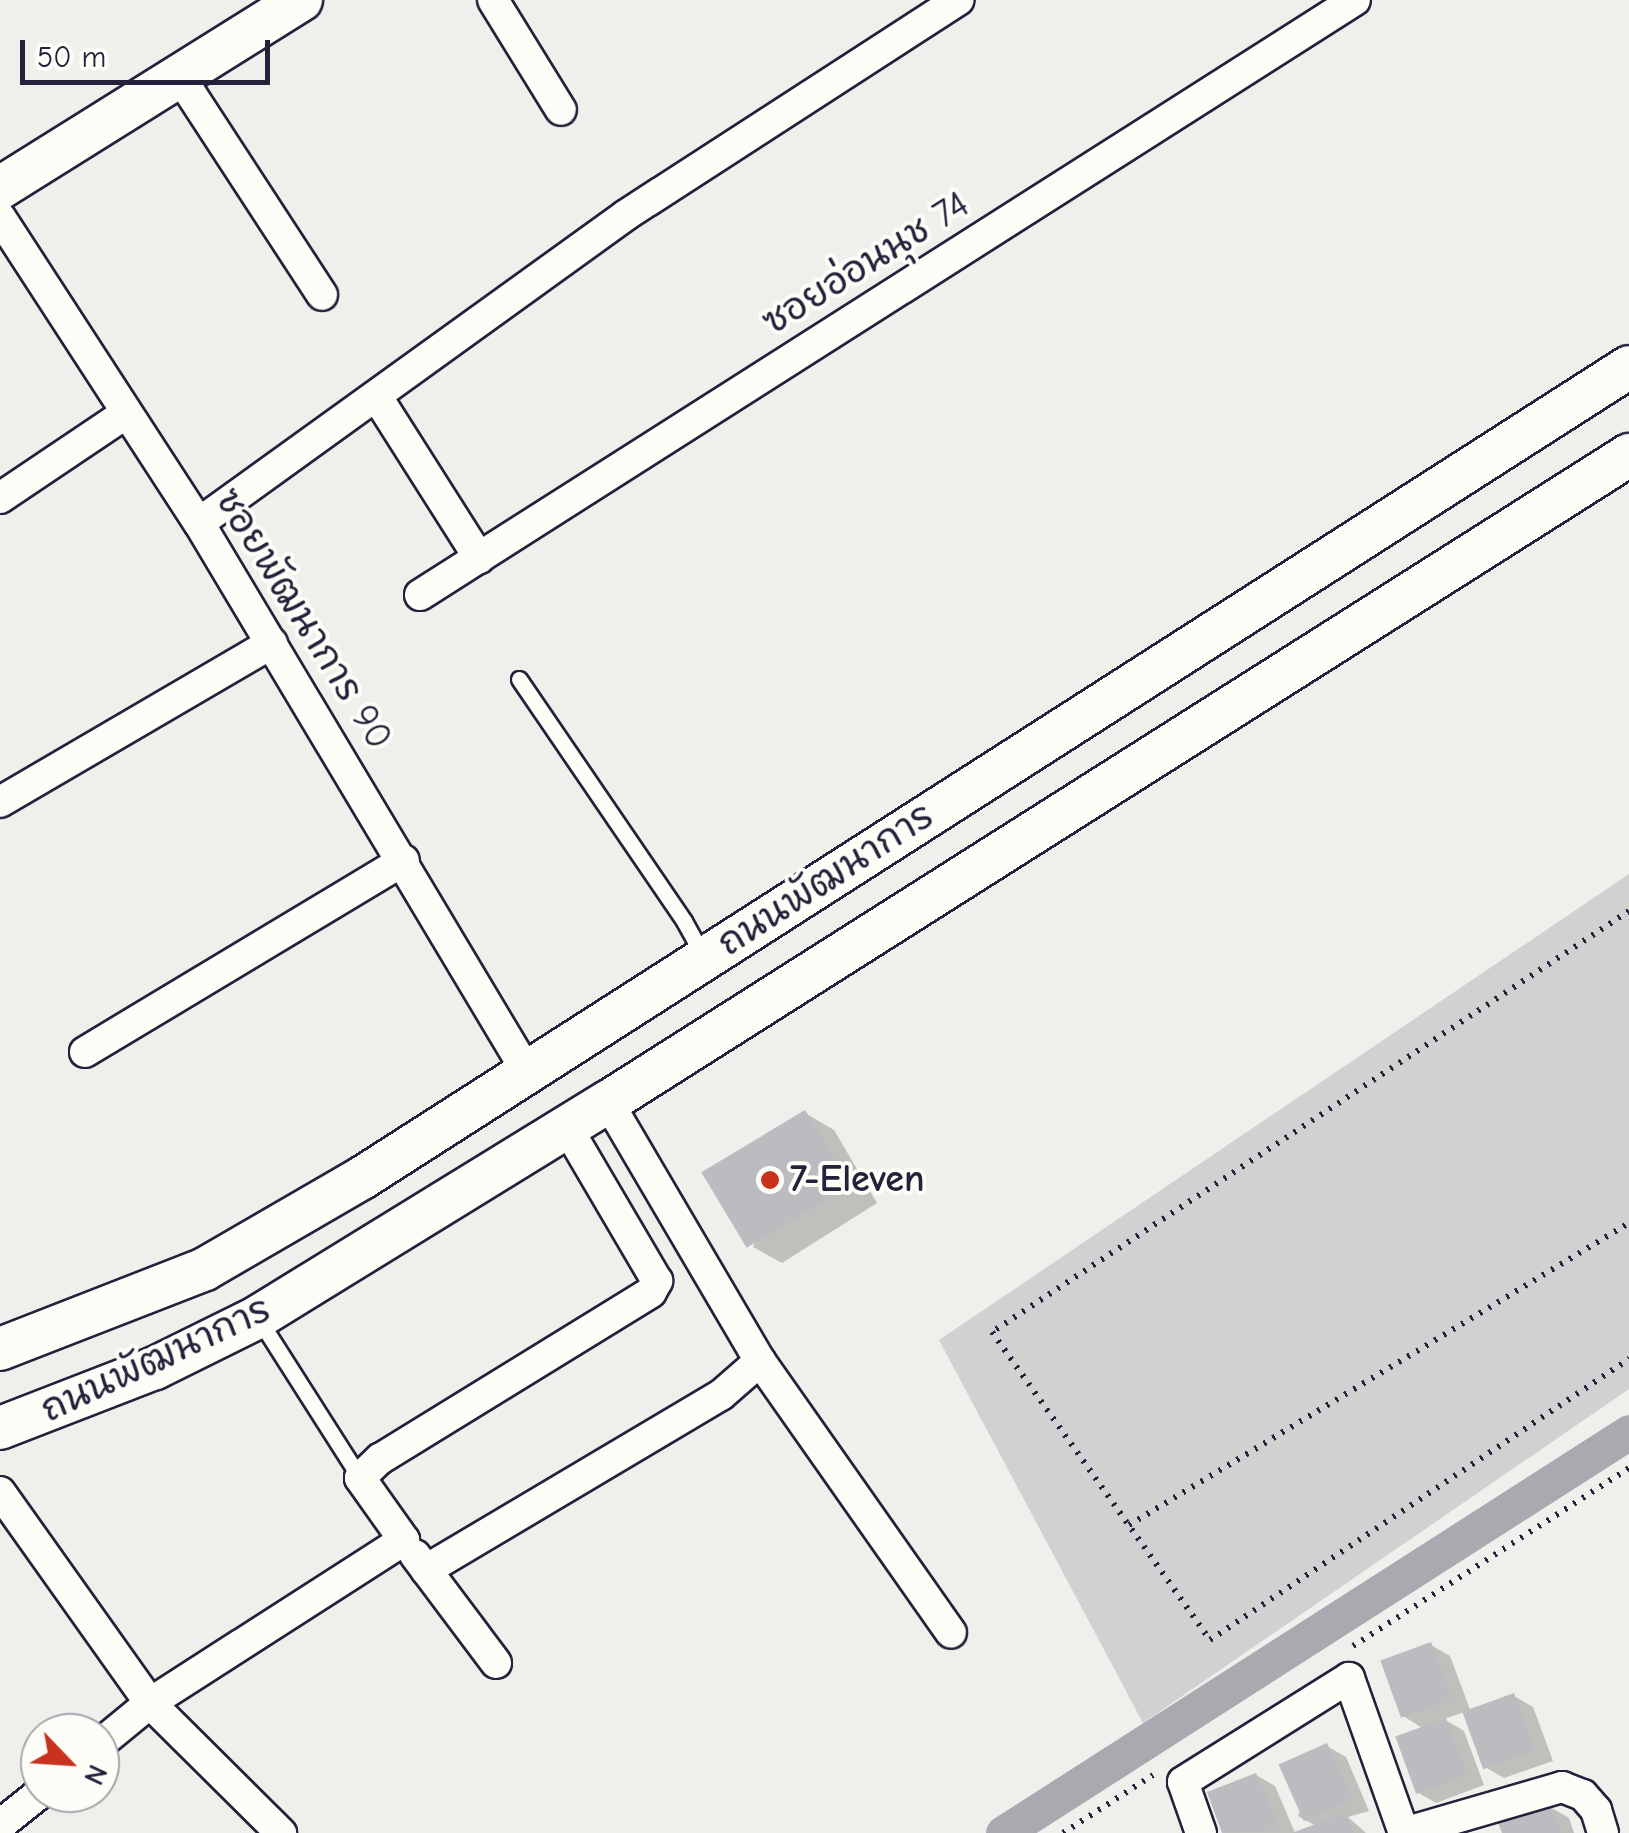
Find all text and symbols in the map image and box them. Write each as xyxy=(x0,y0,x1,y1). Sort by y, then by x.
scale bar xyxy=(25,20,275,82)
text: 50 m xyxy=(37,40,106,75)
street label: ซอยอ่อนนุช 74 xyxy=(754,182,978,346)
street label: ซอยพัฒนาการ 90 xyxy=(204,480,402,758)
street label: ถนนพัฒนาการ xyxy=(710,793,942,967)
place label: 7-Eleven xyxy=(790,1157,925,1203)
marker: 7-Eleven xyxy=(759,1169,781,1191)
street label: ถนนพัฒนาการ xyxy=(34,1287,278,1433)
north arrow xyxy=(20,1713,120,1813)
text: N xyxy=(77,1760,114,1790)

